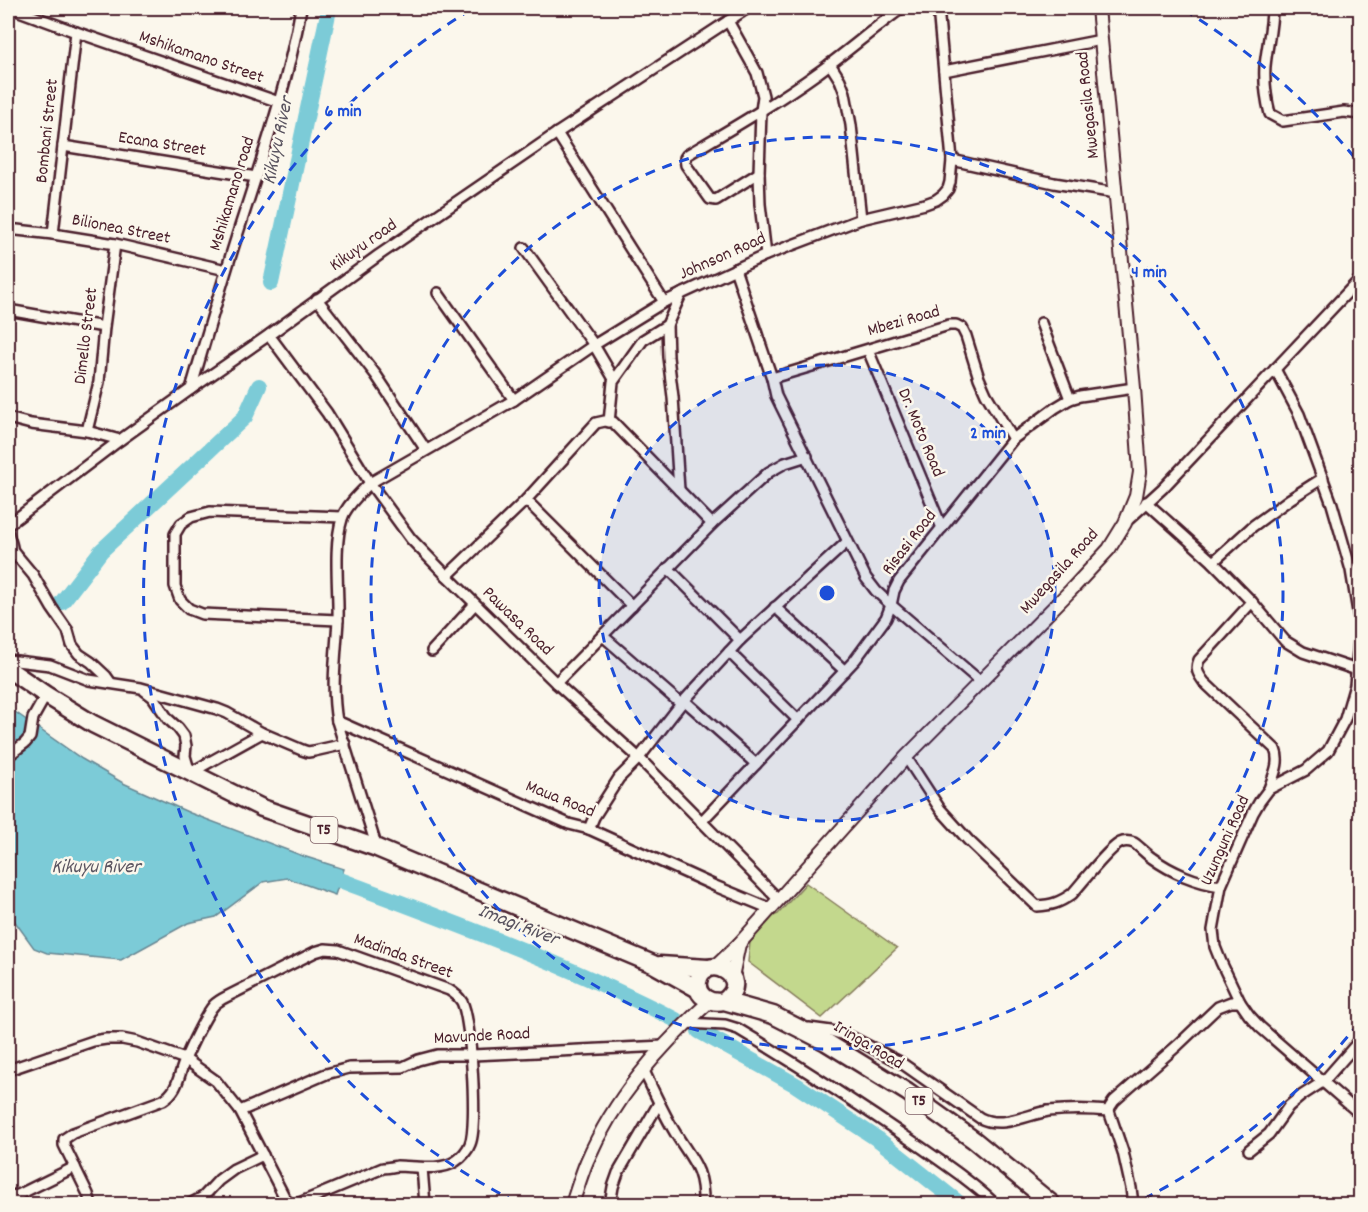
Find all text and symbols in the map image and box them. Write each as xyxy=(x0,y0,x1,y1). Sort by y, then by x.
street label: Mshikamano Street xyxy=(135,25,267,91)
street label: Mwegasila Road xyxy=(1071,50,1107,160)
street label: Bombani Street xyxy=(30,77,66,184)
water label: Kikuyu River xyxy=(256,92,302,187)
text: 6 min xyxy=(325,100,361,125)
street label: Ecana Street xyxy=(116,126,208,164)
street label: Mshikamano road xyxy=(204,134,262,254)
street label: Bilionea Street xyxy=(70,208,173,252)
street label: Kikuyu road xyxy=(325,214,403,278)
street label: Johnson Road xyxy=(676,227,770,287)
text: 4 min xyxy=(1131,261,1167,286)
street label: Dimello Street xyxy=(69,286,105,386)
street label: Mbezi Road xyxy=(865,300,943,344)
street label: Dr. Moto Road xyxy=(890,385,950,481)
text: 2 min xyxy=(970,422,1006,447)
street label: Risasi Road xyxy=(877,505,943,581)
street label: Mwegasila Road xyxy=(1015,524,1105,620)
street label: Pawasa Road xyxy=(476,582,558,662)
centre of rings xyxy=(817,583,837,603)
street label: Maua Road xyxy=(521,775,599,825)
street label: Uzunguni Road xyxy=(1195,792,1257,890)
road number: T5 xyxy=(310,817,338,843)
water label: Kikuyu River xyxy=(52,854,143,882)
water label: Imagi River xyxy=(474,898,565,955)
street label: Madinda Street xyxy=(350,928,456,987)
street label: Iringa Road xyxy=(828,1015,908,1077)
street label: Mavunde Road xyxy=(433,1022,531,1052)
road number: T5 xyxy=(906,1088,932,1114)

